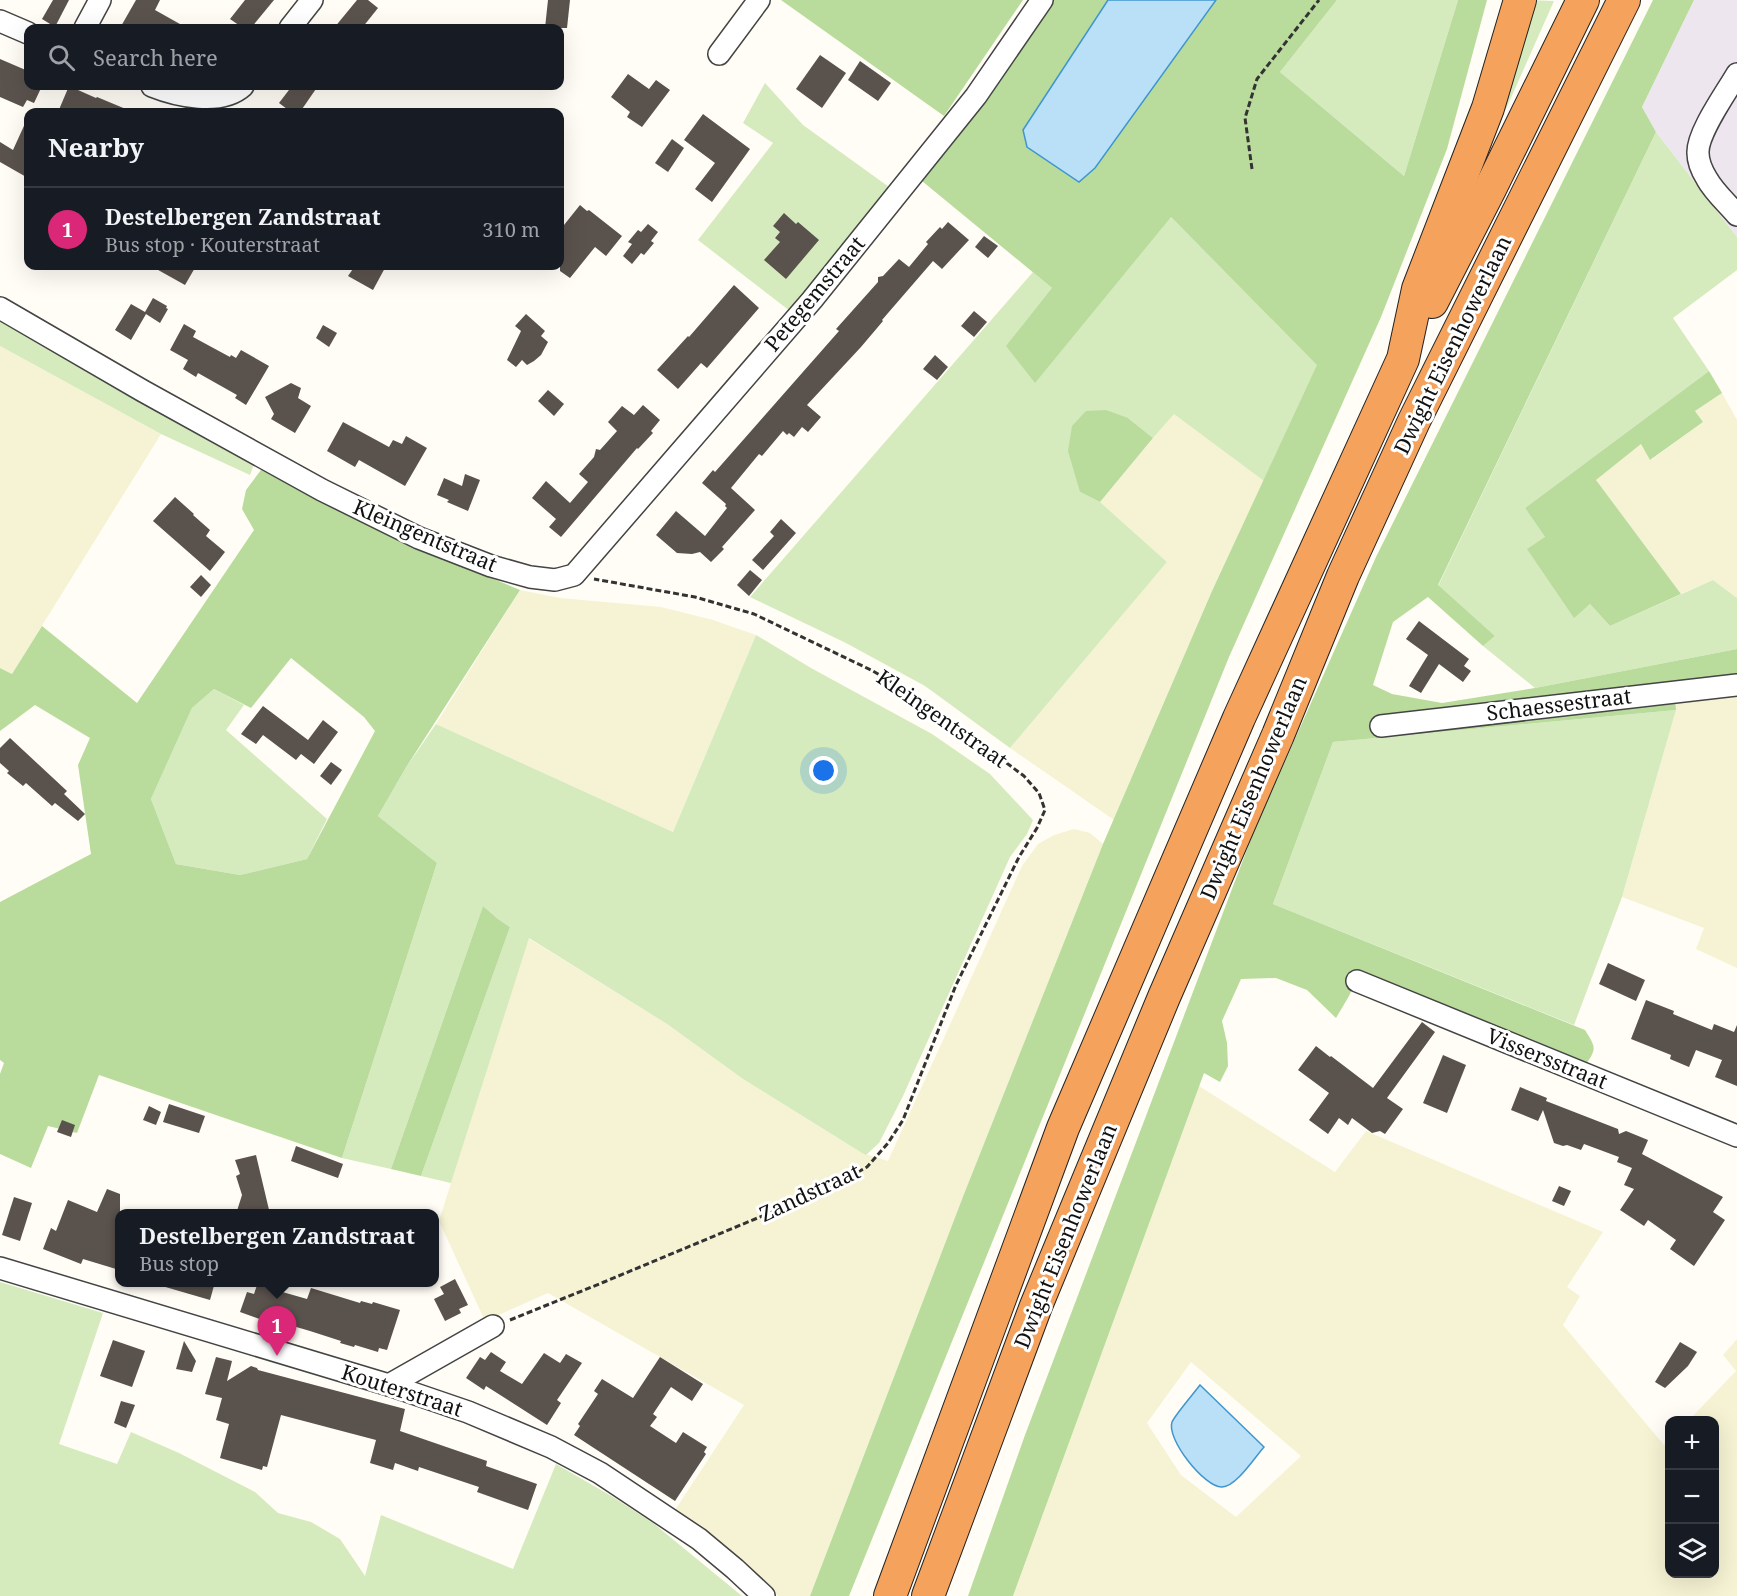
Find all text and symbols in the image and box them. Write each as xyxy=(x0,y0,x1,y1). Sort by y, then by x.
search box xyxy=(24,24,564,90)
icon: search xyxy=(45,41,78,74)
text: Search here xyxy=(93,42,218,72)
text: Nearby xyxy=(48,129,144,165)
text: Destelbergen Zandstraat xyxy=(105,201,381,231)
text: 1 xyxy=(62,216,73,243)
text: 310 m xyxy=(482,216,540,243)
street label: Petegemstraat xyxy=(758,230,871,357)
text: Bus stop · Kouterstraat xyxy=(105,231,320,258)
street label: Dwight Eisenhowerlaan xyxy=(1387,231,1517,459)
street label: Kleingentstraat xyxy=(349,492,502,578)
street label: Kleingentstraat xyxy=(872,663,1013,774)
street label: Dwight Eisenhowerlaan xyxy=(1193,672,1313,904)
street label: Schaessestraat xyxy=(1485,681,1633,727)
your location xyxy=(809,756,838,785)
street label: Vissersstraat xyxy=(1483,1021,1612,1095)
street label: Dwight Eisenhowerlaan xyxy=(1007,1119,1123,1352)
street label: Zandstraat xyxy=(755,1157,864,1228)
popup xyxy=(115,1209,439,1287)
text: Destelbergen Zandstraat xyxy=(139,1220,415,1250)
text: Bus stop xyxy=(139,1250,219,1277)
pin: 1 xyxy=(258,1306,296,1356)
street label: Kouterstraat xyxy=(338,1357,466,1423)
map controls xyxy=(1665,1416,1719,1578)
button: + xyxy=(1665,1416,1719,1470)
button: − xyxy=(1665,1470,1719,1524)
button: layers xyxy=(1665,1524,1719,1578)

